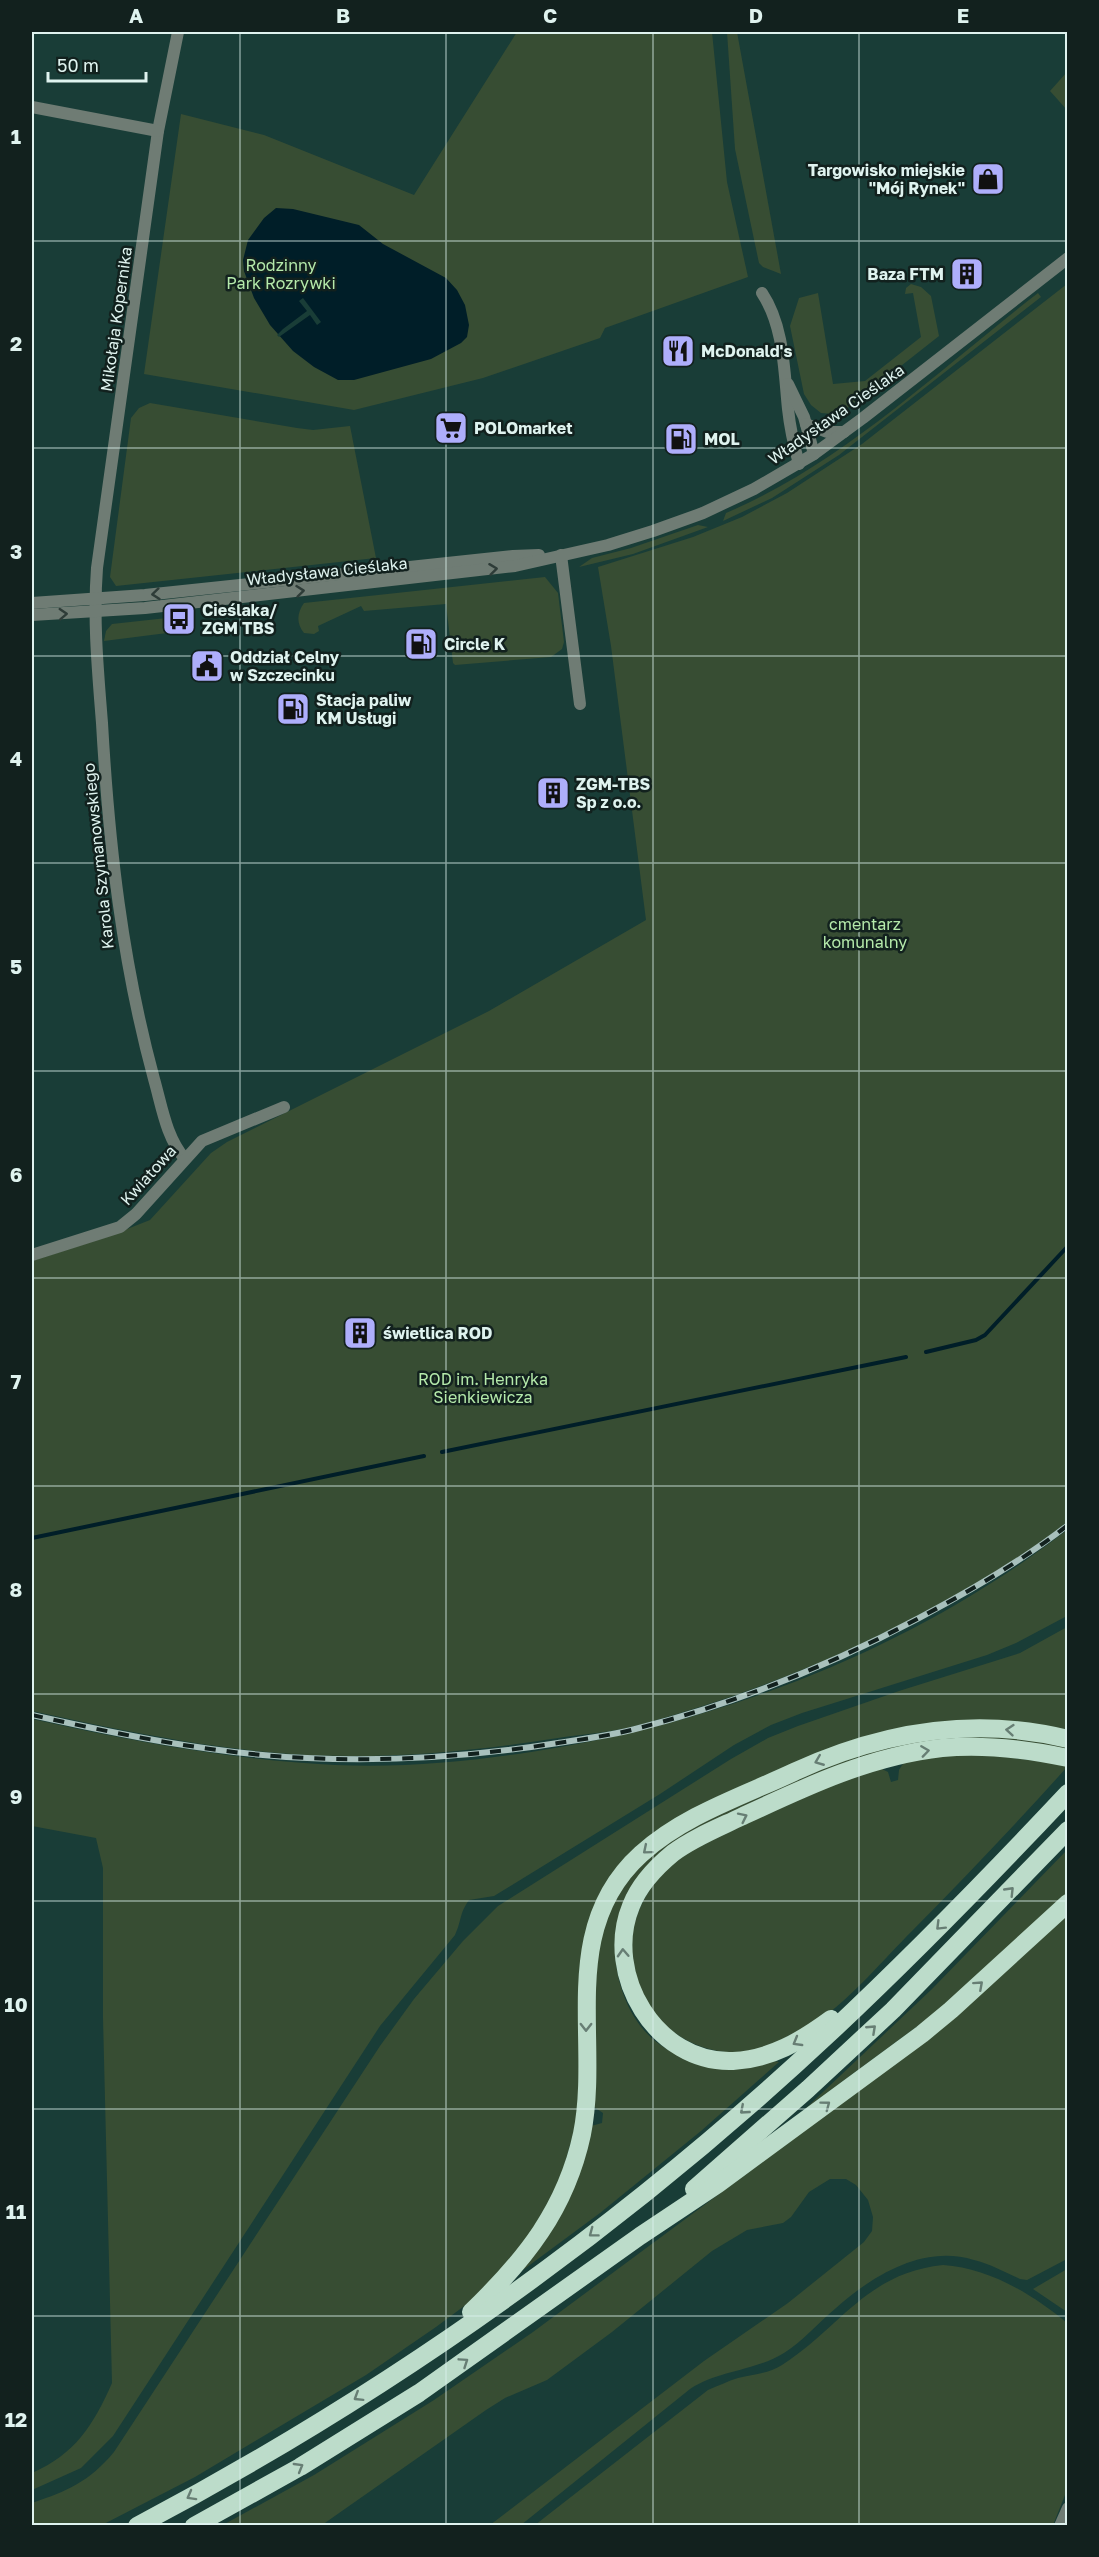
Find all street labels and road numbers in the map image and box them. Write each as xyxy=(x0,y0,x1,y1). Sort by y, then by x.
street label: Mikołaja Kopernika xyxy=(96,245,136,393)
street label: Władysława Cieślaka xyxy=(764,359,908,469)
street label: Władysława Cieślaka xyxy=(245,553,409,589)
street label: Karola Szymanowskiego xyxy=(78,762,118,950)
street label: Kwiatowa xyxy=(116,1141,180,1209)

